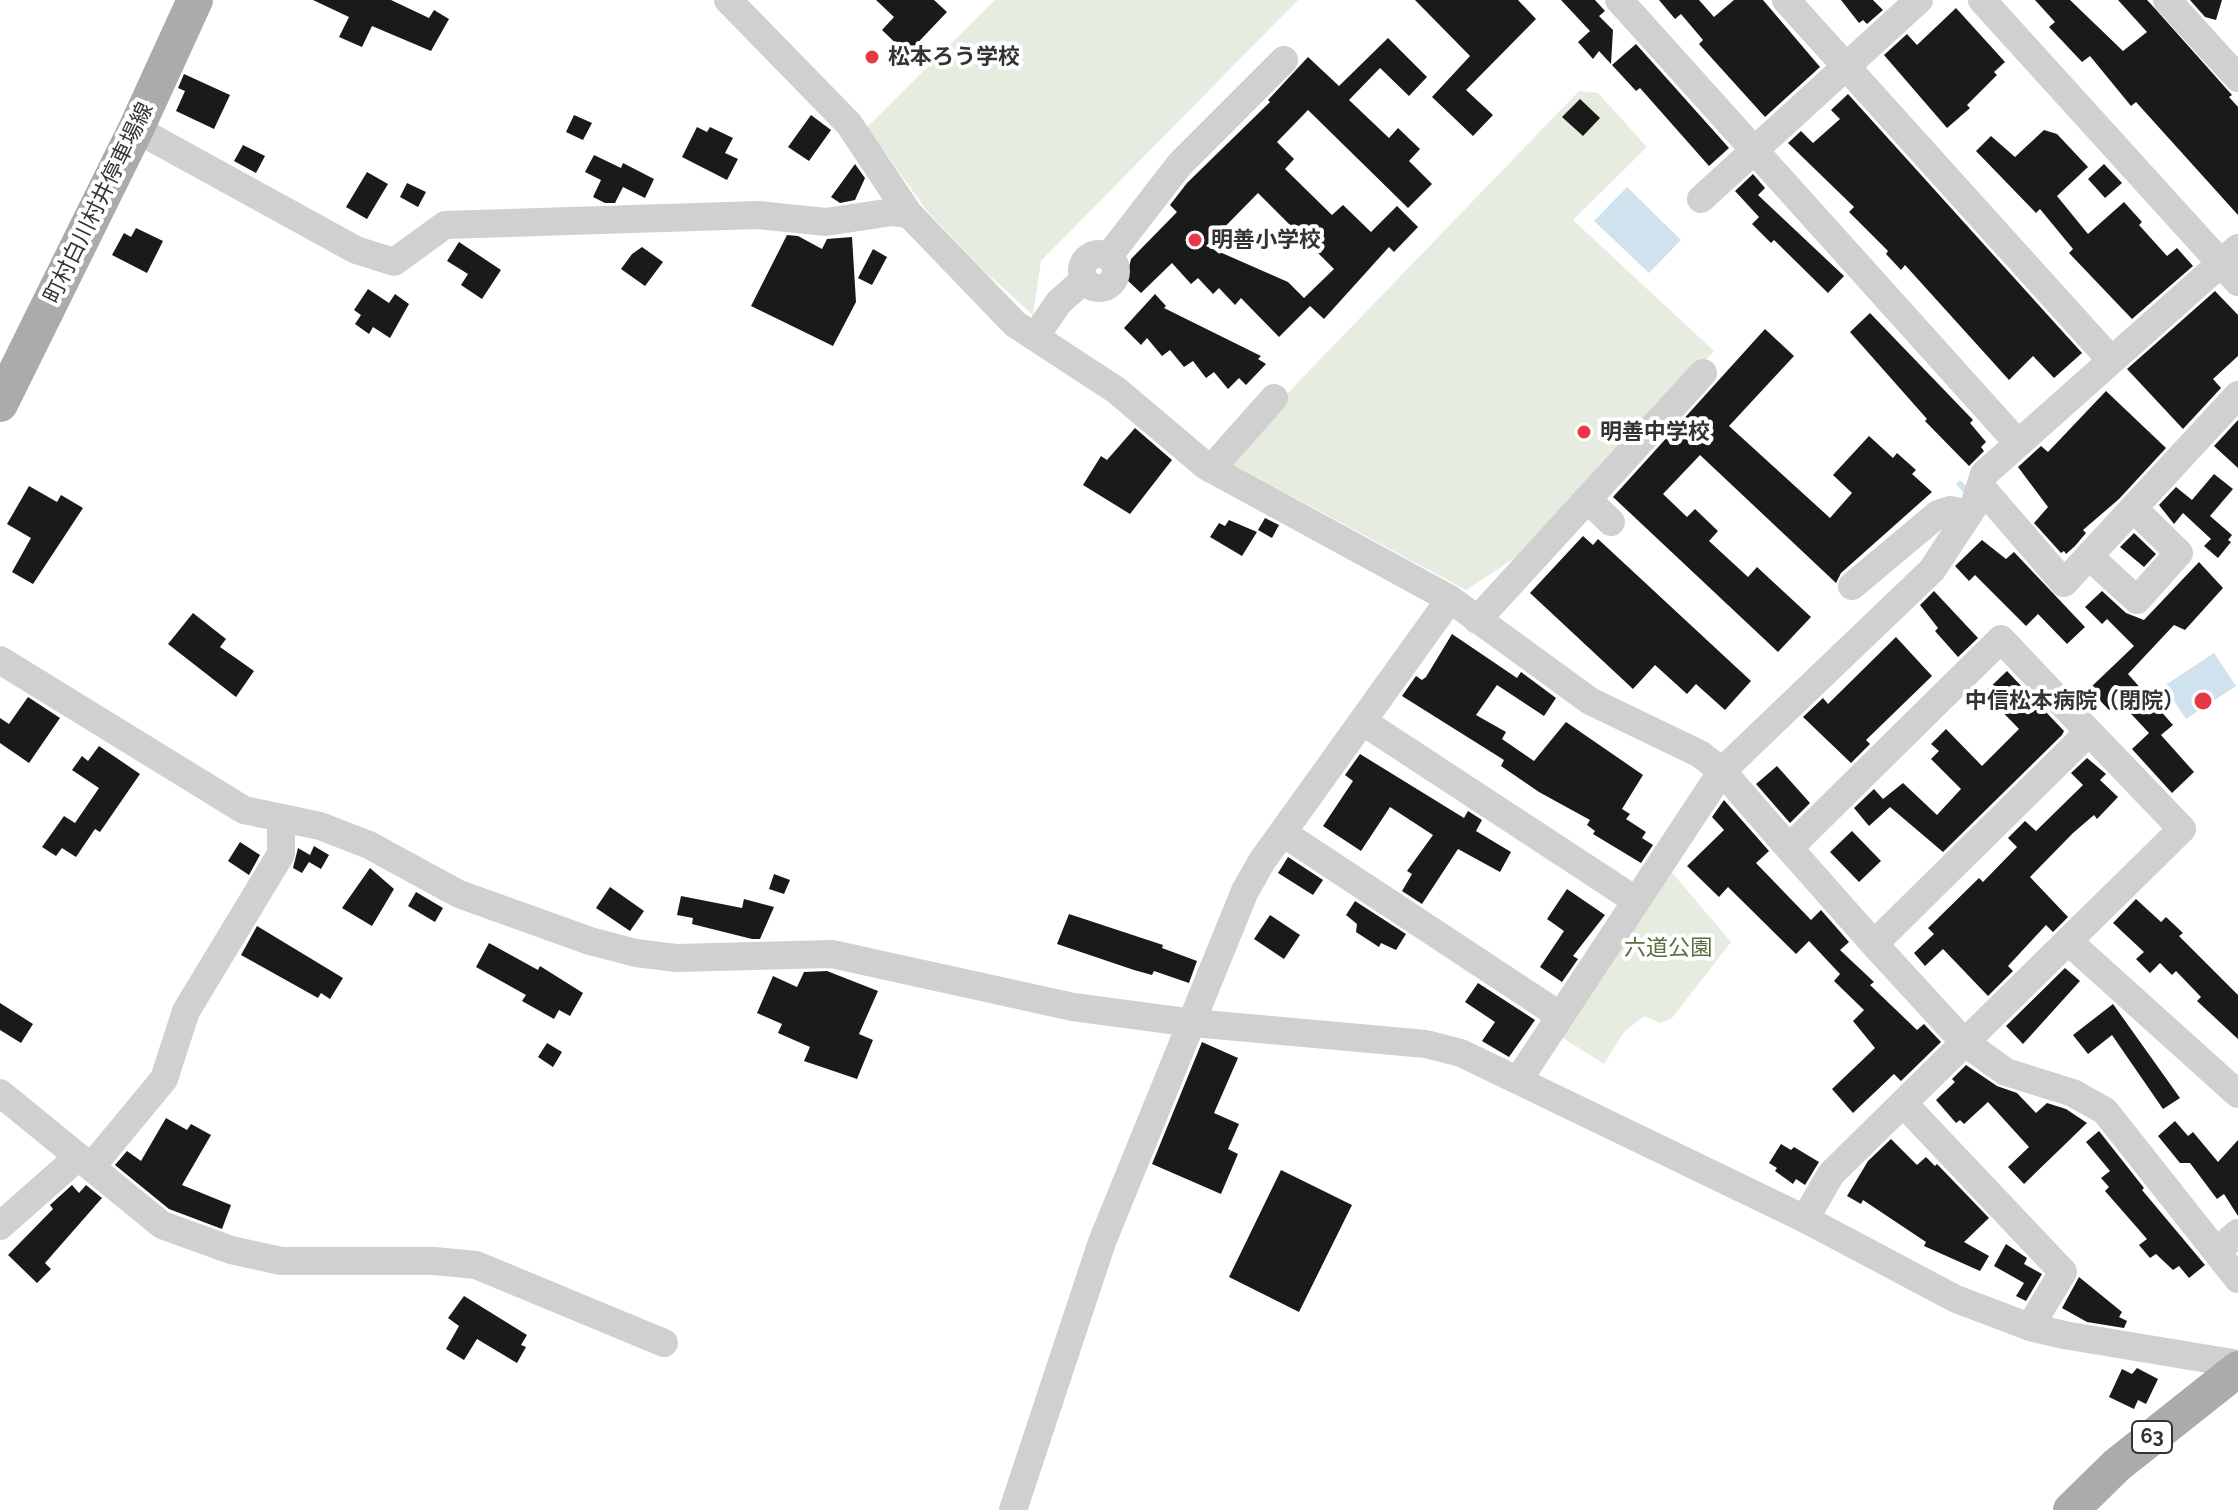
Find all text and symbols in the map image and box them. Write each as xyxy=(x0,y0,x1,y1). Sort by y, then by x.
place label: 松本ろう学校 xyxy=(888,44,1020,70)
marker: 松本ろう学校 xyxy=(863,48,881,66)
street label: 町村白川村井停車場線 xyxy=(39,98,159,308)
place label: 明善小学校 xyxy=(1211,227,1321,253)
marker: 明善小学校 xyxy=(1186,231,1204,249)
place label: 明善中学校 xyxy=(1600,419,1710,445)
marker: 明善中学校 xyxy=(1575,423,1593,441)
place label: 中信松本病院（閉院） xyxy=(1965,688,2185,714)
marker: 中信松本病院（閉院） xyxy=(2192,690,2214,712)
park label: 六道公園 xyxy=(1624,935,1712,961)
road number: 63 xyxy=(2132,1421,2172,1453)

